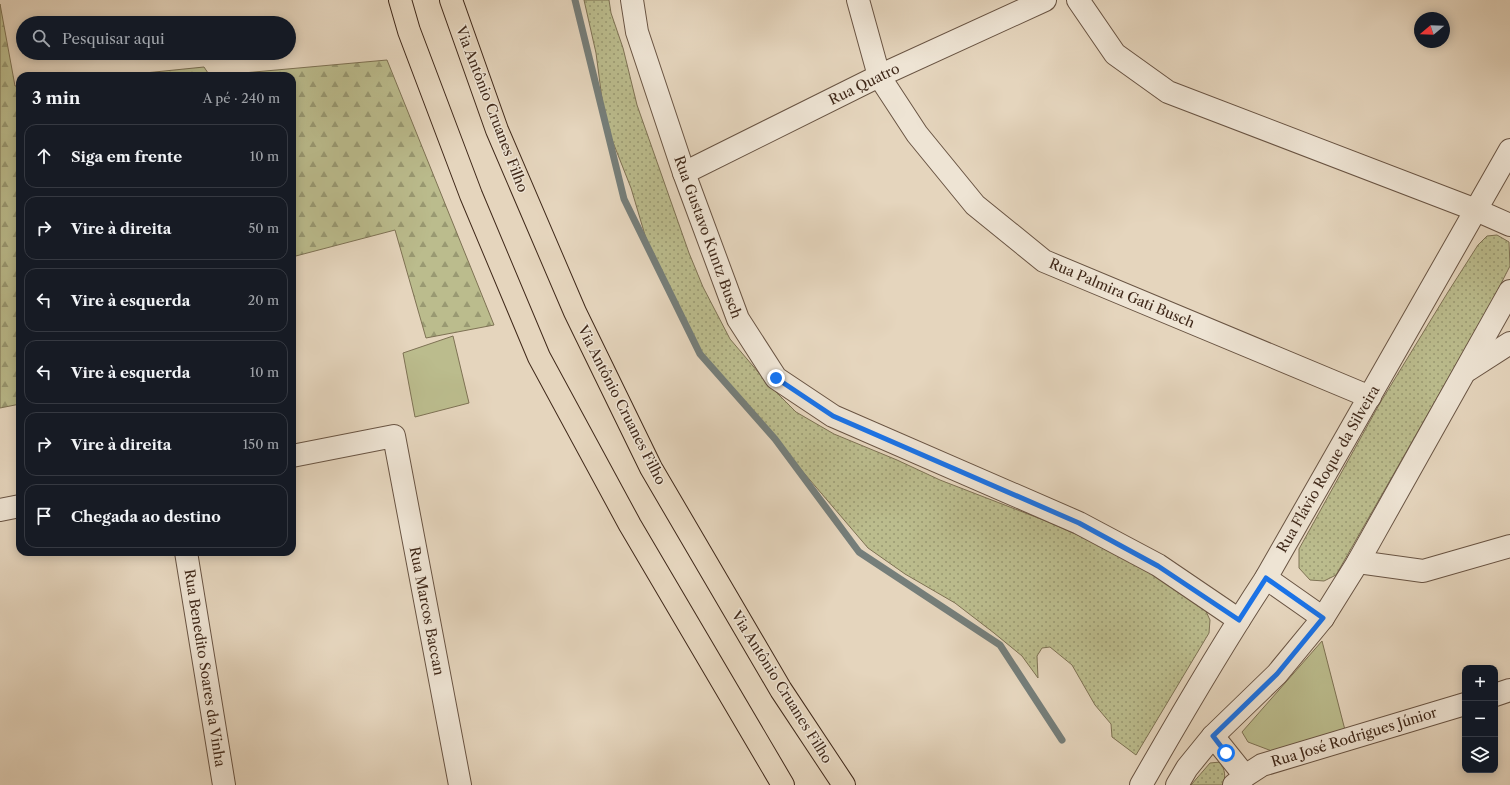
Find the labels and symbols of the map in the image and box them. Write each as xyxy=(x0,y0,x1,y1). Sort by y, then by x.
north arrow xyxy=(1414,12,1450,48)
street label: Via Antônio Cruanes Filho xyxy=(452,22,532,195)
street label: Rua Quatro xyxy=(826,59,902,109)
street label: Rua Gustavo Kuntz Busch xyxy=(670,153,746,321)
street label: Rua Palmira Gati Busch xyxy=(1046,254,1198,332)
street label: Via Antônio Cruanes Filho xyxy=(573,321,670,488)
route end xyxy=(767,369,785,387)
street label: Rua Flávio Roque da Silveira xyxy=(1273,382,1384,556)
street label: Rua Marcos Baccan xyxy=(406,545,448,677)
street label: Rua Benedito Soares da Vinha xyxy=(180,568,230,769)
street label: Via Antônio Cruanes Filho xyxy=(727,606,836,767)
street label: Rua José Rodrigues Júnior xyxy=(1269,703,1439,771)
route start xyxy=(1217,744,1235,762)

